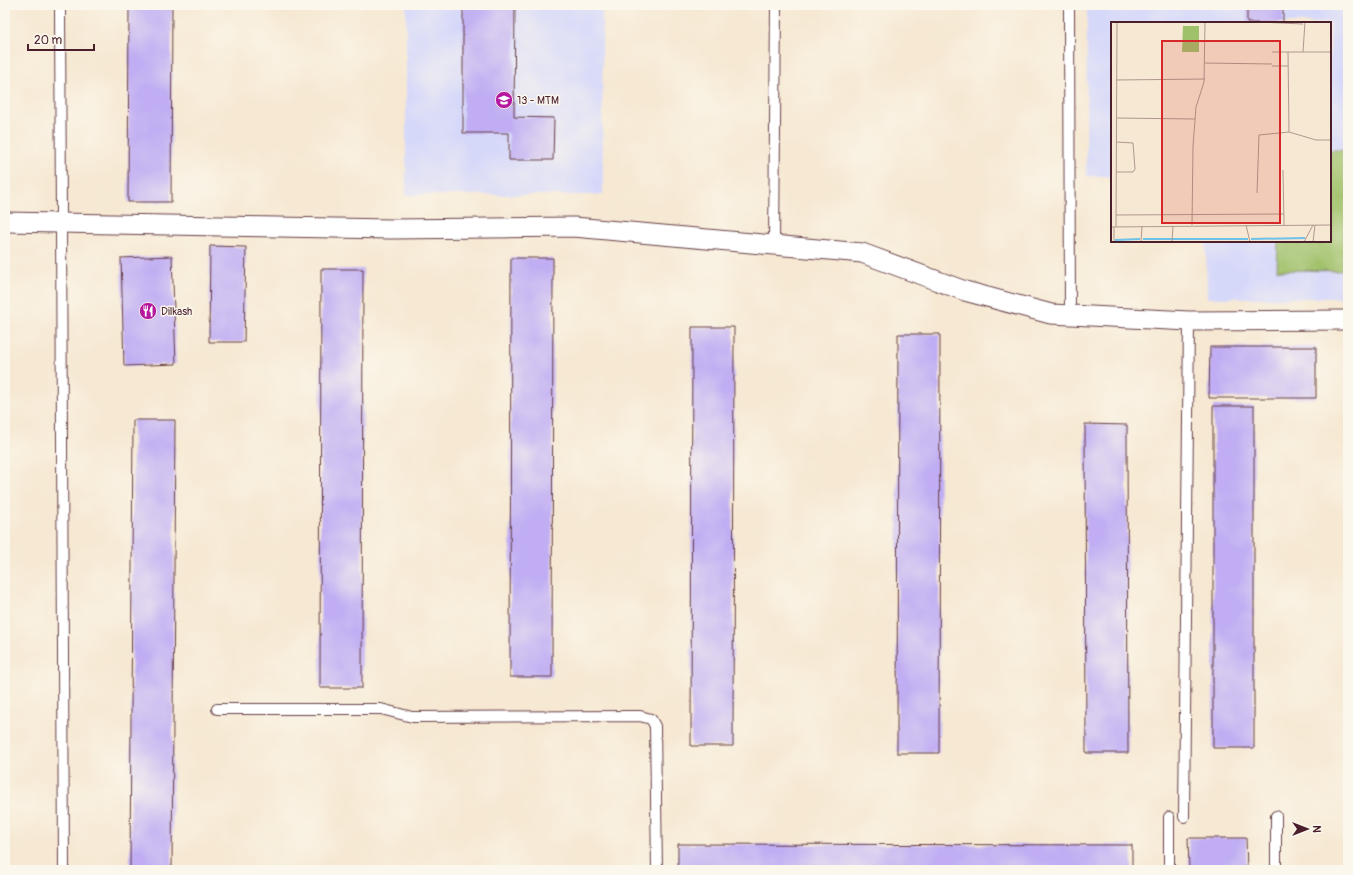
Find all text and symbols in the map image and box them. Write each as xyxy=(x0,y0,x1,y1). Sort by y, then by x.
inset map xyxy=(1111,22,1331,242)
scale bar xyxy=(28,26,94,52)
text: 20 m xyxy=(34,33,63,48)
school or university icon: 13 - MTM xyxy=(494,90,514,110)
place label: 13 - MTM xyxy=(517,94,559,107)
restaurant icon: Dilkash xyxy=(138,301,158,321)
place label: Dilkash xyxy=(161,305,192,318)
north arrow xyxy=(1287,809,1327,849)
text: N xyxy=(1310,825,1323,833)

